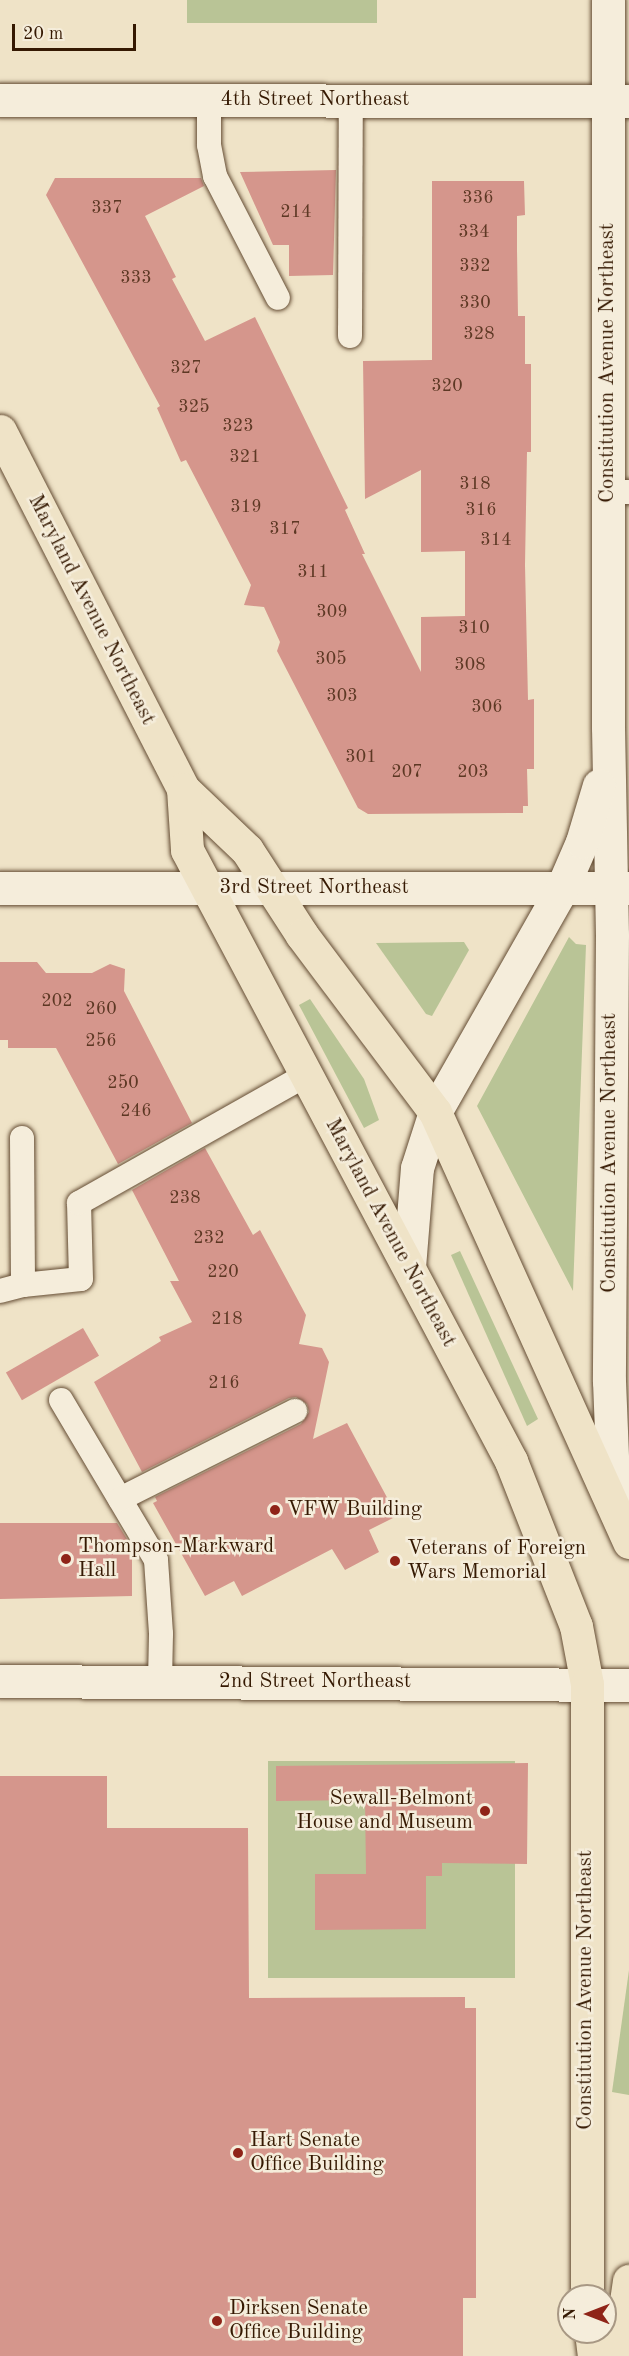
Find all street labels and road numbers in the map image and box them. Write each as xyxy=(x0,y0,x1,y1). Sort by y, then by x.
street label: 4th Street Northeast xyxy=(221,87,409,113)
street label: Constitution Avenue Northeast xyxy=(595,223,621,503)
street label: Maryland Avenue Northeast xyxy=(22,491,160,729)
street label: 3rd Street Northeast xyxy=(219,875,409,901)
street label: Constitution Avenue Northeast xyxy=(597,1013,623,1293)
street label: Maryland Avenue Northeast xyxy=(319,1115,461,1351)
street label: 2nd Street Northeast xyxy=(219,1669,411,1695)
street label: Constitution Avenue Northeast xyxy=(573,1850,599,2130)

